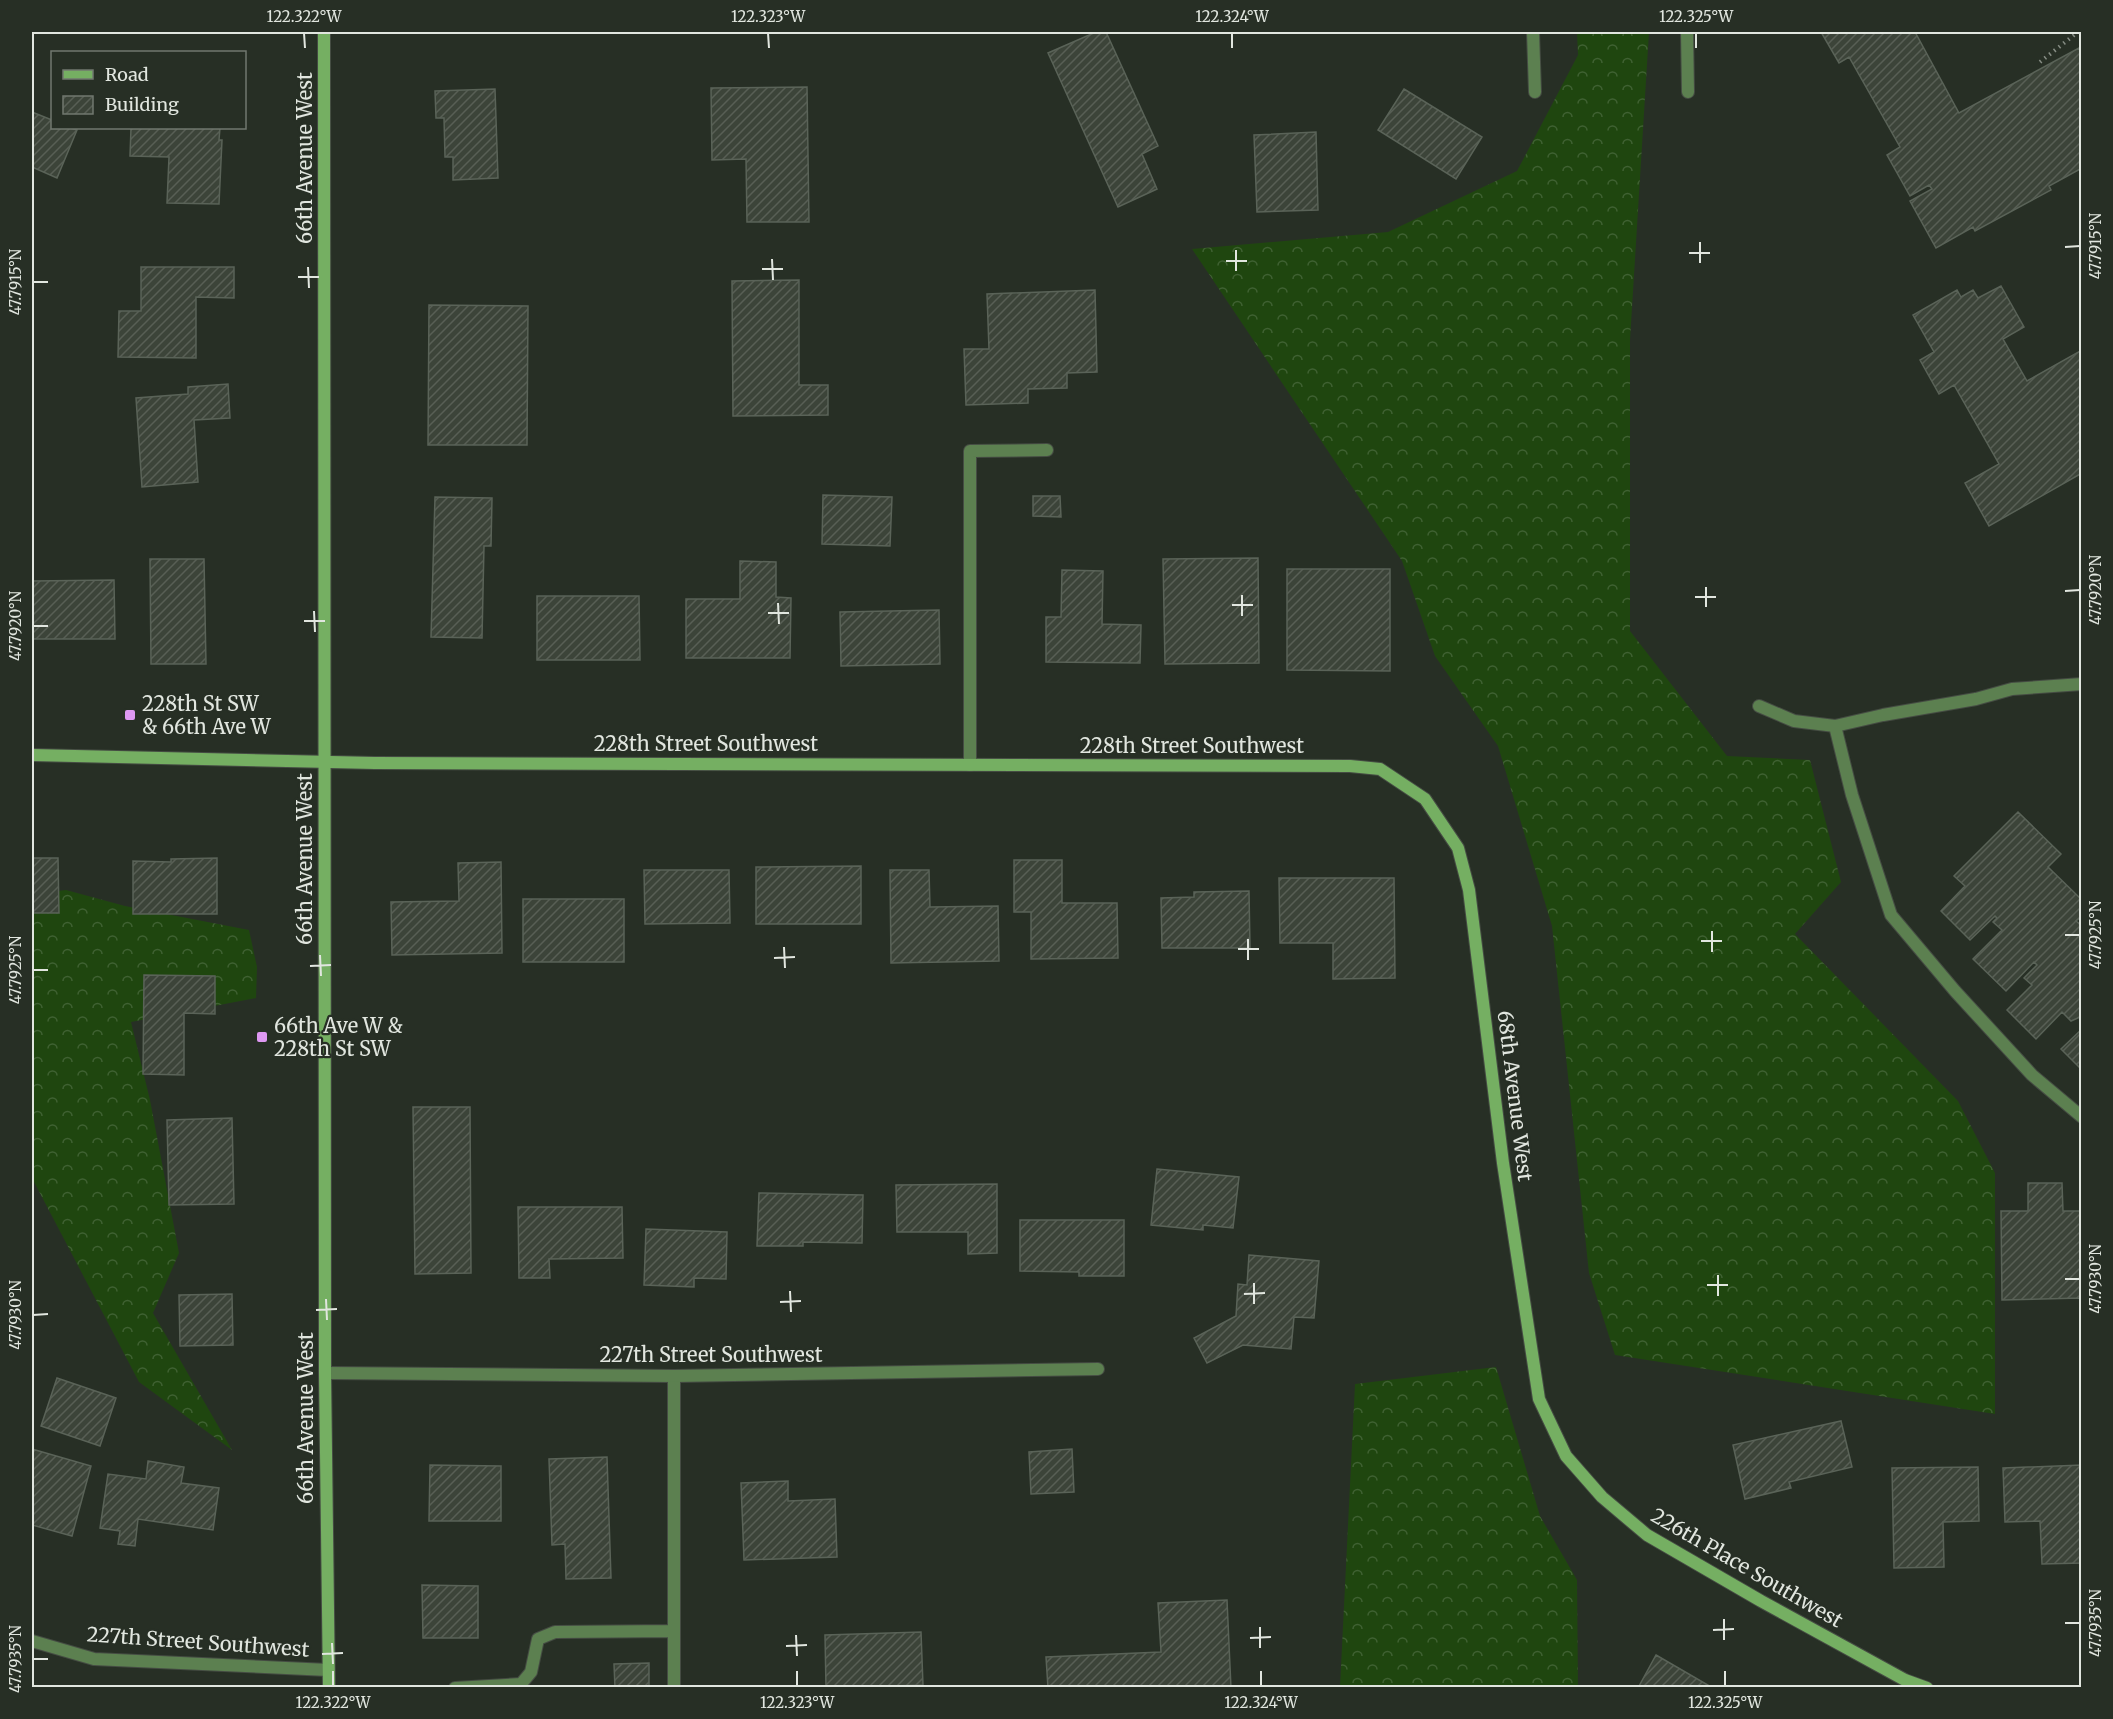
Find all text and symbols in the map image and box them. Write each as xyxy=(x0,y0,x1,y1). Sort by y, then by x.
text: 122.322°W xyxy=(267,7,342,26)
text: 122.323°W xyxy=(731,7,806,26)
text: 122.324°W xyxy=(1195,7,1270,26)
text: 122.325°W xyxy=(1659,7,1734,26)
legend xyxy=(51,51,246,129)
text: Road xyxy=(105,63,149,86)
street label: 66th Avenue West xyxy=(292,72,317,244)
text: Building xyxy=(105,93,179,116)
text: 47.7915°N xyxy=(2086,212,2105,279)
text: 47.7915°N xyxy=(6,248,25,315)
text: 47.7920°N xyxy=(2086,555,2105,625)
text: 47.7920°N xyxy=(6,591,25,661)
place label: 228th St SW & 66th Ave W xyxy=(142,691,272,739)
marker: 228th St SW & 66th Ave W xyxy=(123,708,137,722)
street label: 228th Street Southwest xyxy=(594,731,818,756)
street label: 228th Street Southwest xyxy=(1080,733,1304,758)
street label: 66th Avenue West xyxy=(292,773,317,945)
text: 47.7925°N xyxy=(2086,900,2105,969)
text: 47.7925°N xyxy=(6,935,25,1004)
street label: 68th Avenue West xyxy=(1493,1009,1538,1183)
place label: 66th Ave W & 228th St SW xyxy=(274,1013,403,1061)
marker: 66th Ave W & 228th St SW xyxy=(255,1030,269,1044)
text: 47.7930°N xyxy=(2086,1244,2105,1314)
text: 47.7930°N xyxy=(6,1280,25,1350)
street label: 66th Avenue West xyxy=(293,1332,318,1504)
street label: 227th Street Southwest xyxy=(599,1342,823,1367)
street label: 226th Place Southwest xyxy=(1647,1503,1848,1633)
text: 47.7935°N xyxy=(2086,1589,2105,1657)
street label: 227th Street Southwest xyxy=(86,1621,310,1662)
text: 47.7935°N xyxy=(6,1625,25,1693)
text: 122.322°W xyxy=(296,1693,371,1712)
text: 122.323°W xyxy=(760,1693,835,1712)
text: 122.324°W xyxy=(1224,1693,1299,1712)
text: 122.325°W xyxy=(1688,1693,1763,1712)

